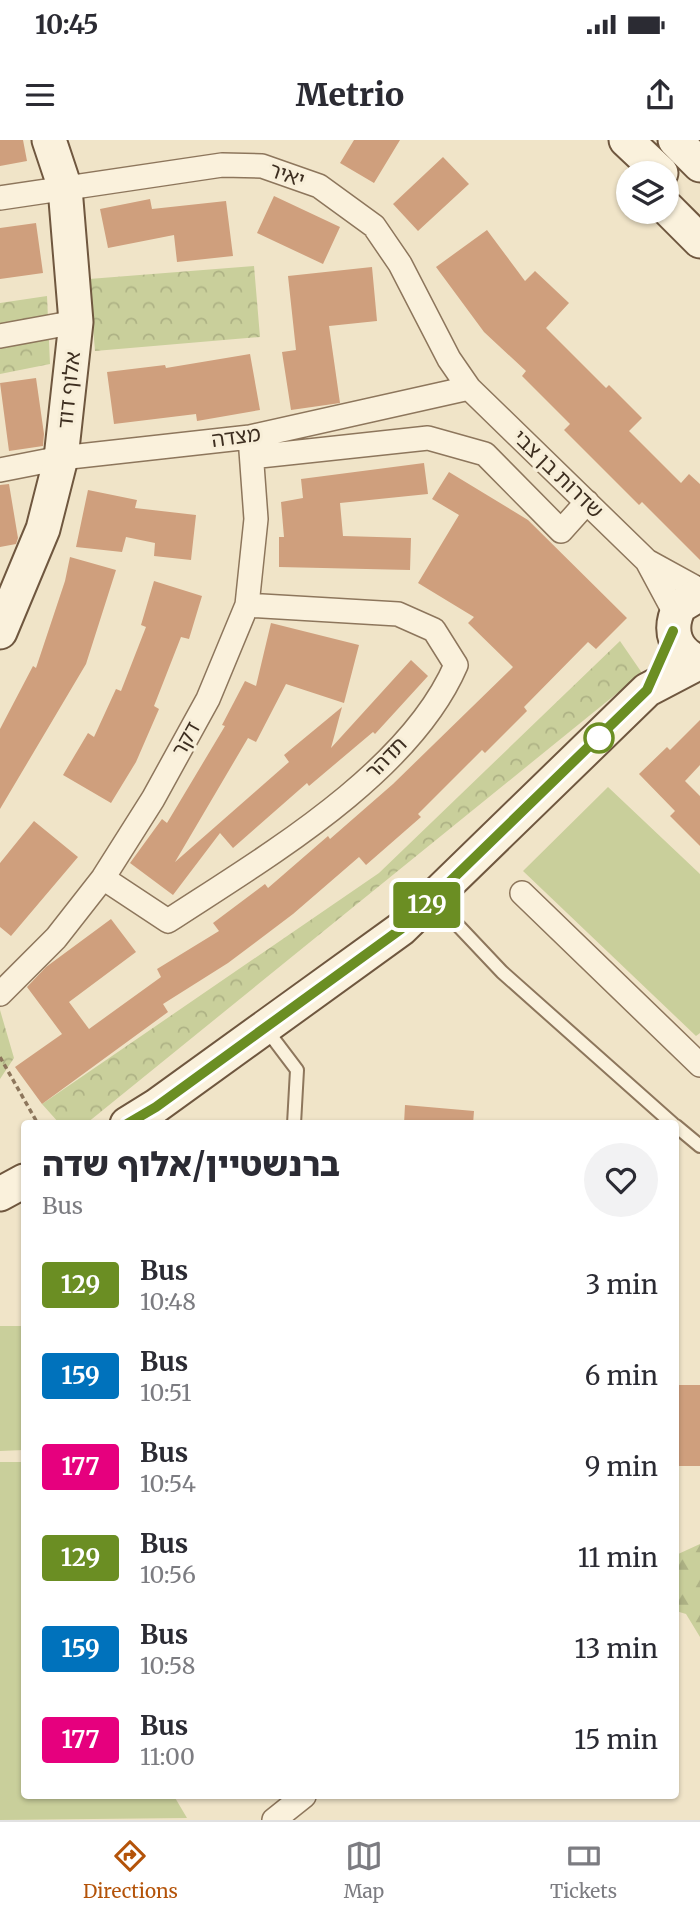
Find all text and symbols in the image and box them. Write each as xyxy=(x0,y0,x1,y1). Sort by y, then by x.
text: 10:45 xyxy=(35,8,98,41)
text: Metrio xyxy=(296,75,404,115)
icon: menu xyxy=(21,76,59,114)
icon: share xyxy=(641,76,679,114)
street label: יאיר xyxy=(266,156,308,193)
map controls xyxy=(616,161,679,224)
button: layers xyxy=(616,161,679,224)
street label: אלוף דוד xyxy=(51,350,86,430)
street label: מצדה xyxy=(210,420,262,453)
street label: שדרות בן צבי xyxy=(507,424,609,524)
street label: דקר xyxy=(165,717,206,761)
unlabelled marker xyxy=(584,723,614,753)
street label: תדהר xyxy=(359,731,412,785)
line badge: 129 xyxy=(387,882,467,928)
text: 129 xyxy=(407,889,447,920)
button: heart xyxy=(584,1143,658,1217)
text: ברנשטיין/אלוף שדה xyxy=(42,1144,340,1185)
text: Bus xyxy=(42,1191,83,1220)
text: Bus xyxy=(140,1254,188,1287)
text: 3 min xyxy=(586,1268,658,1301)
text: 129 xyxy=(61,1269,100,1300)
text: 10:48 xyxy=(140,1287,196,1316)
text: Bus xyxy=(140,1345,188,1378)
text: 6 min xyxy=(585,1359,658,1392)
text: 159 xyxy=(61,1360,100,1391)
text: 10:51 xyxy=(140,1378,192,1407)
text: Bus xyxy=(140,1436,188,1469)
text: 9 min xyxy=(585,1450,658,1483)
text: 177 xyxy=(61,1451,100,1482)
text: 10:54 xyxy=(140,1469,196,1498)
text: Bus xyxy=(140,1527,188,1560)
text: 11 min xyxy=(578,1541,658,1574)
text: 129 xyxy=(61,1542,100,1573)
text: 10:56 xyxy=(140,1560,196,1589)
text: Bus xyxy=(140,1618,188,1651)
text: 13 min xyxy=(574,1632,658,1665)
text: 159 xyxy=(61,1633,100,1664)
text: 10:58 xyxy=(140,1651,196,1680)
text: Bus xyxy=(140,1709,188,1742)
text: 15 min xyxy=(574,1723,658,1756)
text: 177 xyxy=(61,1724,100,1755)
text: 11:00 xyxy=(140,1742,195,1771)
tab: Directions xyxy=(83,1837,178,1903)
tab: Map xyxy=(344,1837,384,1903)
tab: Tickets xyxy=(550,1837,617,1903)

